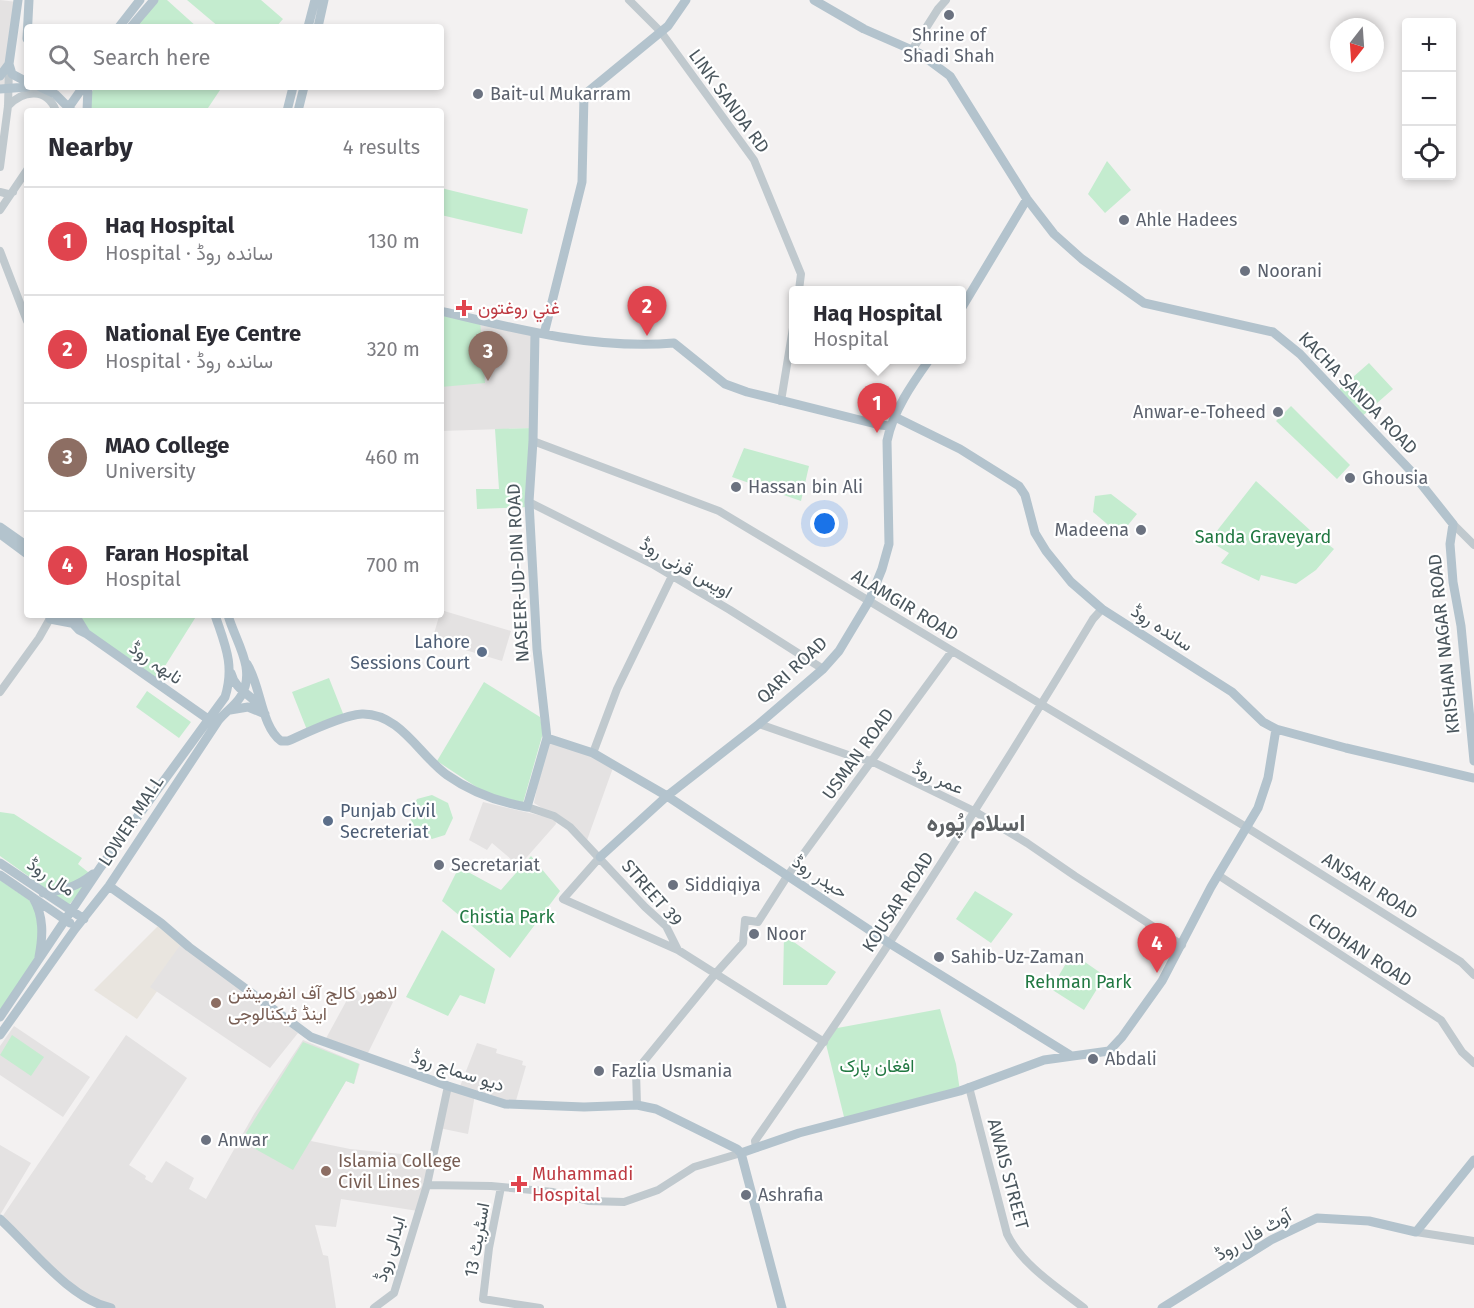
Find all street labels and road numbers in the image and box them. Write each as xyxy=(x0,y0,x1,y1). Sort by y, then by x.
street label: LINK SANDA RD xyxy=(684,45,774,157)
street label: KACHA SANDA ROAD xyxy=(1294,327,1422,459)
street label: NASEER-UD-DIN ROAD xyxy=(502,483,534,663)
street label: اویس قرنی روڈ xyxy=(636,533,736,603)
street label: KRISHAN NAGAR ROAD xyxy=(1424,553,1464,735)
street label: ALAMGIR ROAD xyxy=(848,564,962,646)
street label: ساندہ روڈ xyxy=(1127,600,1197,656)
street label: QARI ROAD xyxy=(752,632,832,708)
street label: نابھہ روڈ xyxy=(125,637,187,689)
street label: USMAN ROAD xyxy=(817,704,899,804)
street label: عمر روڈ xyxy=(909,757,967,799)
street label: LOWER MALL xyxy=(94,772,168,870)
street label: KOUSAR ROAD xyxy=(857,848,939,956)
street label: ANSARI ROAD xyxy=(1318,848,1422,924)
street label: حیدر روڈ xyxy=(788,851,852,903)
street label: مال روڈ xyxy=(23,853,79,901)
street label: STREET 39 xyxy=(617,855,687,931)
street label: CHOHAN ROAD xyxy=(1304,908,1416,992)
street label: دیو سماج روڈ xyxy=(408,1046,507,1097)
street label: AWAIS STREET xyxy=(983,1116,1034,1232)
street label: اسٹریٹ 13 xyxy=(460,1201,494,1279)
street label: آوٹ فال روڈ xyxy=(1211,1203,1297,1266)
street label: ابدالی روڈ xyxy=(370,1214,410,1284)

